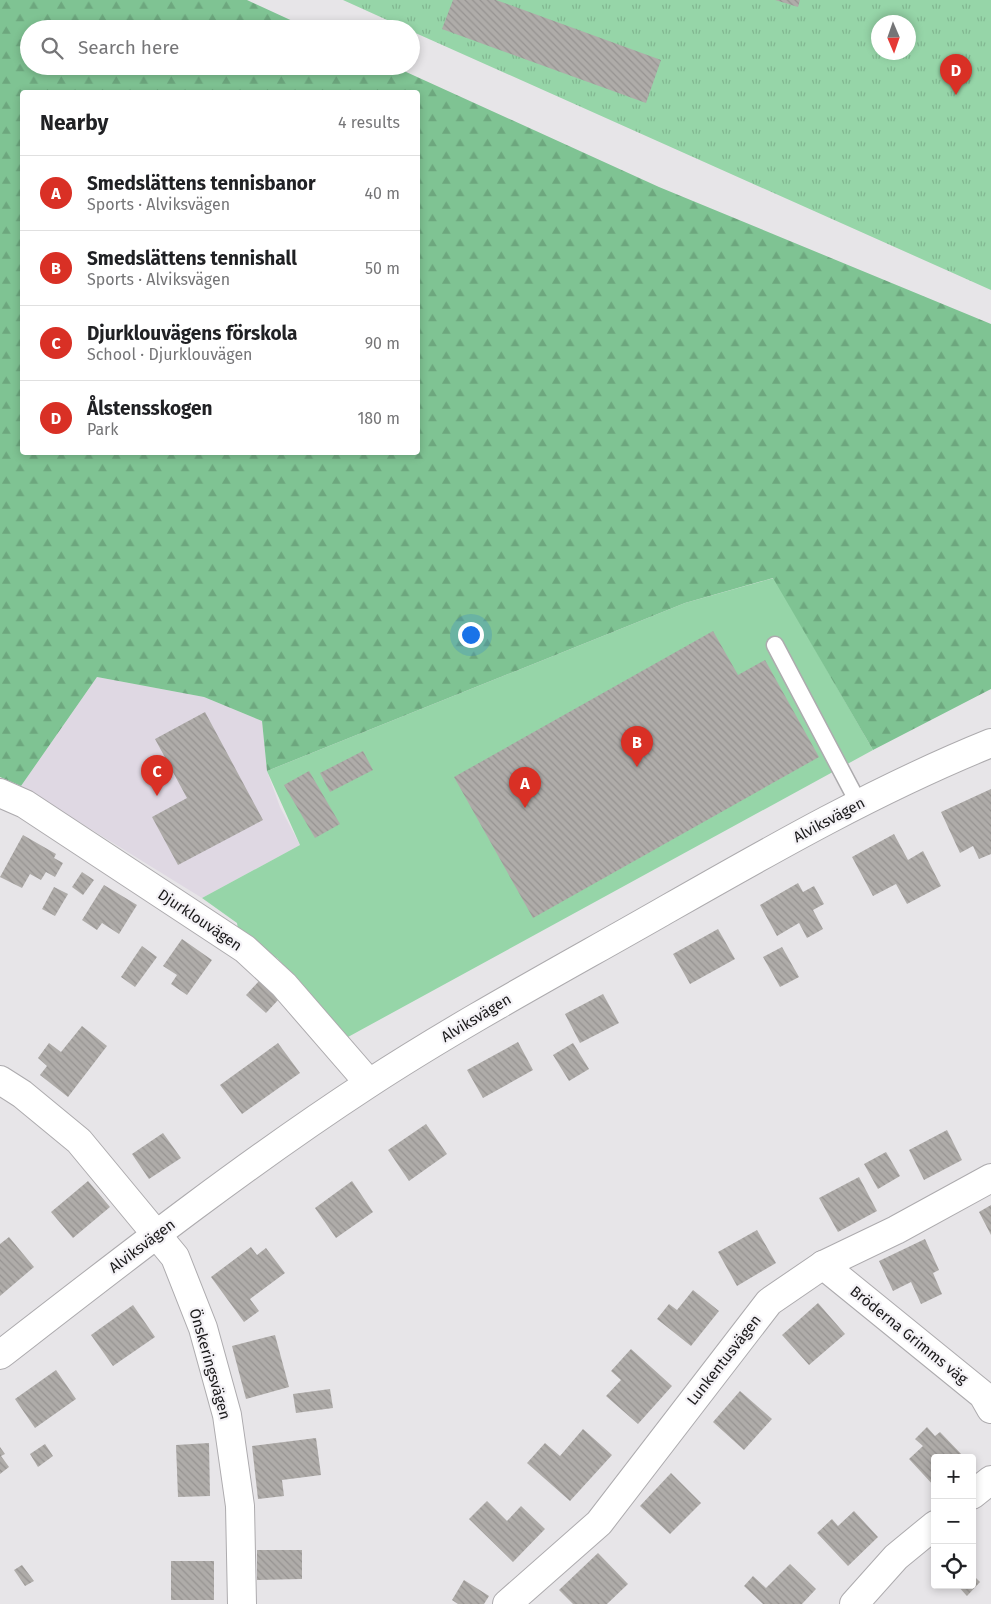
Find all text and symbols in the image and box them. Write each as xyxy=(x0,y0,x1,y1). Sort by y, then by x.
north arrow xyxy=(871,15,916,60)
search box xyxy=(20,20,420,75)
icon: search xyxy=(38,34,66,62)
text: Search here xyxy=(78,36,179,59)
pin: D xyxy=(940,54,972,95)
text: Nearby xyxy=(40,110,108,136)
text: 4 results xyxy=(338,113,400,132)
text: Smedslättens tennisbanor xyxy=(87,172,316,195)
text: A xyxy=(51,184,61,203)
text: 40 m xyxy=(365,184,400,203)
text: Sports · Alviksvägen xyxy=(87,195,230,214)
text: Smedslättens tennishall xyxy=(87,247,297,270)
text: B xyxy=(51,259,61,278)
text: 50 m xyxy=(365,259,400,278)
text: Sports · Alviksvägen xyxy=(87,270,230,289)
text: Djurklouvägens förskola xyxy=(87,322,297,345)
text: C xyxy=(51,334,61,353)
text: 90 m xyxy=(365,334,400,353)
text: School · Djurklouvägen xyxy=(87,345,253,364)
text: Ålstensskogen xyxy=(87,397,213,420)
text: D xyxy=(51,409,61,428)
text: 180 m xyxy=(357,409,400,428)
text: Park xyxy=(87,420,119,439)
your location xyxy=(458,622,484,648)
pin: B xyxy=(621,726,653,767)
pin: C xyxy=(141,755,173,796)
pin: A xyxy=(509,767,541,808)
street label: Alviksvägen xyxy=(790,794,868,846)
street label: Djurklouvägen xyxy=(155,885,245,955)
street label: Alviksvägen xyxy=(438,990,514,1046)
street label: Alviksvägen xyxy=(105,1215,179,1277)
street label: Bröderna Grimms väg xyxy=(847,1282,972,1388)
street label: Önskeringsvägen xyxy=(186,1306,234,1422)
street label: Lunkentusvägen xyxy=(683,1311,765,1409)
map controls xyxy=(931,1454,976,1589)
button: + xyxy=(931,1454,976,1499)
button: − xyxy=(931,1499,976,1544)
button: locate xyxy=(931,1544,976,1589)

